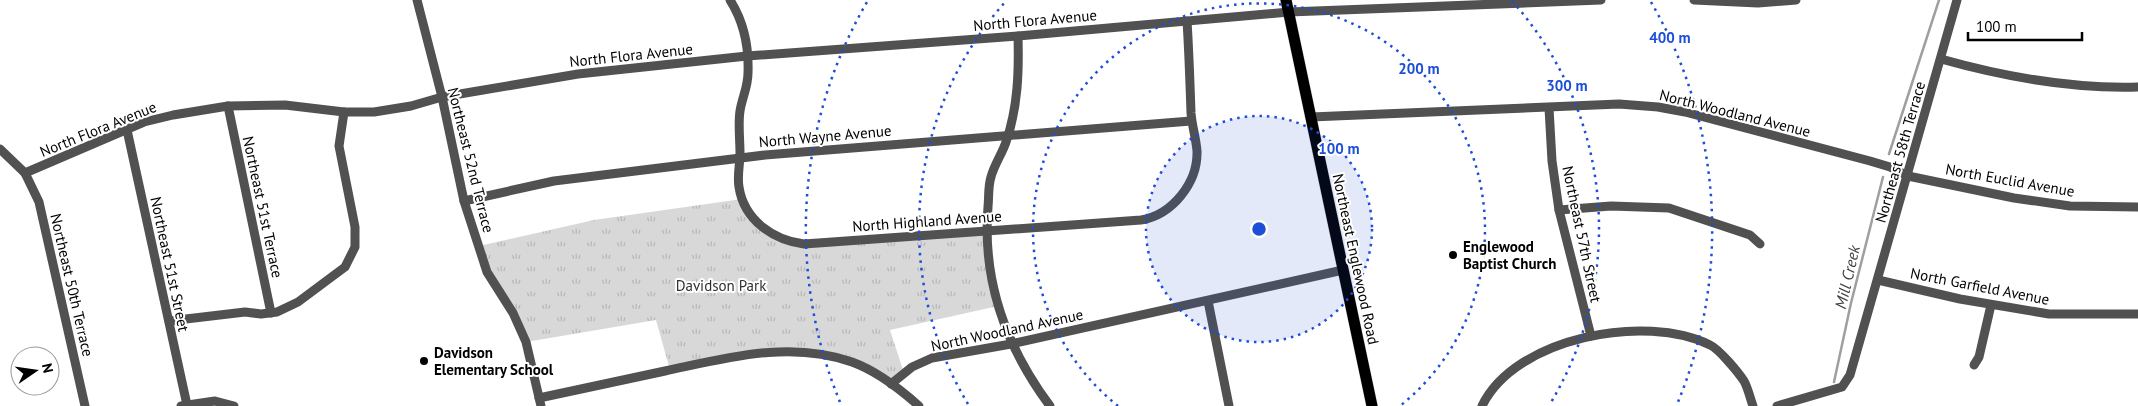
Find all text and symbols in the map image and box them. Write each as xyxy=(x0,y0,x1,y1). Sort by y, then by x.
street label: North Flora Avenue xyxy=(972,5,1098,35)
scale bar xyxy=(1968,10,2082,42)
text: 100 m xyxy=(1976,17,2017,36)
text: 400 m xyxy=(1649,28,1691,47)
street label: North Flora Avenue xyxy=(568,39,694,71)
text: 200 m xyxy=(1398,59,1440,78)
text: 300 m xyxy=(1546,76,1588,95)
street label: Northeast 58th Terrace xyxy=(1871,79,1929,225)
street label: Northeast 52nd Terrace xyxy=(444,85,498,235)
street label: North Woodland Avenue xyxy=(1657,85,1813,141)
street label: North Flora Avenue xyxy=(37,97,159,161)
street label: North Wayne Avenue xyxy=(758,121,892,151)
street label: Northeast 51st Terrace xyxy=(239,134,287,280)
text: 100 m xyxy=(1318,139,1360,158)
street label: North Euclid Avenue xyxy=(1944,159,2076,201)
street label: Northeast 57th Street xyxy=(1558,164,1606,304)
street label: Northeast Englewood Road xyxy=(1329,172,1383,346)
street label: Northeast 51st Street xyxy=(146,195,194,333)
street label: North Highland Avenue xyxy=(852,206,1002,236)
street label: Northeast 50th Terrace xyxy=(46,212,98,358)
centre of rings xyxy=(1250,220,1268,238)
place label: Englewood Baptist Church xyxy=(1463,237,1556,273)
water label: Mill Creek xyxy=(1830,243,1864,311)
marker: Englewood Baptist Church xyxy=(1447,249,1459,261)
street label: North Garfield Avenue xyxy=(1909,263,2051,309)
park label: Davidson Park xyxy=(676,276,767,295)
street label: North Woodland Avenue xyxy=(929,305,1085,355)
place label: Davidson Elementary School xyxy=(434,343,554,379)
north arrow xyxy=(10,346,60,396)
marker: Davidson Elementary School xyxy=(418,355,430,367)
text: N xyxy=(38,362,57,375)

